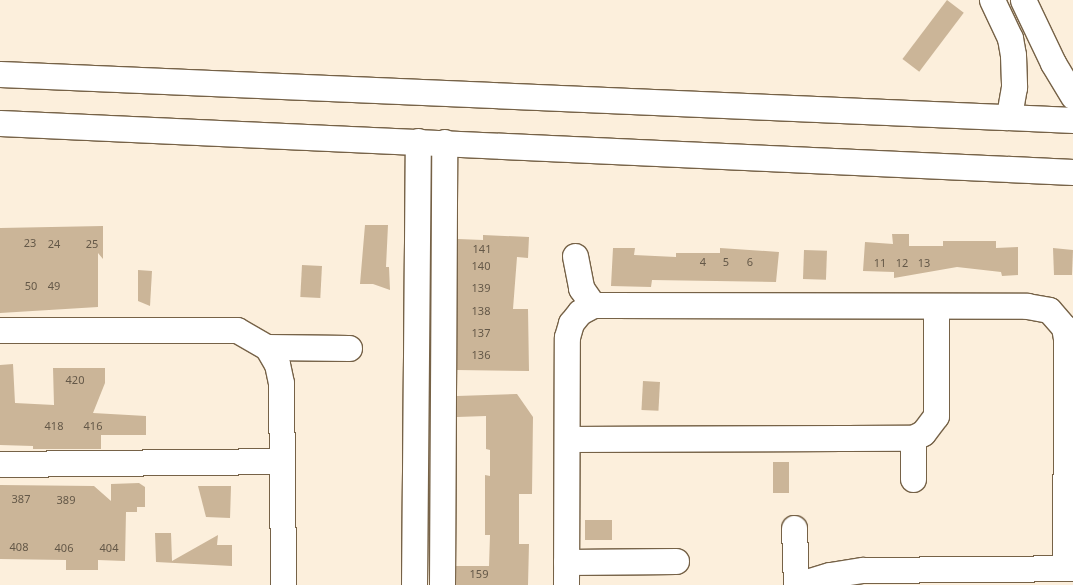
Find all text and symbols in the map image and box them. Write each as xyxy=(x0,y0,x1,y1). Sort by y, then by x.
house number: 23 xyxy=(24,236,36,250)
house number: 24 xyxy=(48,237,60,251)
house number: 25 xyxy=(86,237,98,251)
house number: 141 xyxy=(473,242,491,256)
house number: 4 xyxy=(700,255,706,269)
house number: 5 xyxy=(723,255,729,269)
house number: 6 xyxy=(747,255,753,269)
house number: 11 xyxy=(874,256,886,270)
house number: 12 xyxy=(896,256,908,270)
house number: 13 xyxy=(918,256,930,270)
house number: 140 xyxy=(472,259,490,273)
house number: 50 xyxy=(25,279,37,293)
house number: 49 xyxy=(48,279,60,293)
house number: 139 xyxy=(472,281,490,295)
house number: 138 xyxy=(472,304,490,318)
house number: 137 xyxy=(472,326,490,340)
house number: 136 xyxy=(472,348,490,362)
house number: 420 xyxy=(66,373,84,387)
house number: 418 xyxy=(45,419,63,433)
house number: 416 xyxy=(84,419,102,433)
house number: 387 xyxy=(12,492,30,506)
house number: 389 xyxy=(57,493,75,507)
house number: 408 xyxy=(10,540,28,554)
house number: 406 xyxy=(55,541,73,555)
house number: 404 xyxy=(100,541,118,555)
house number: 159 xyxy=(470,567,488,581)

